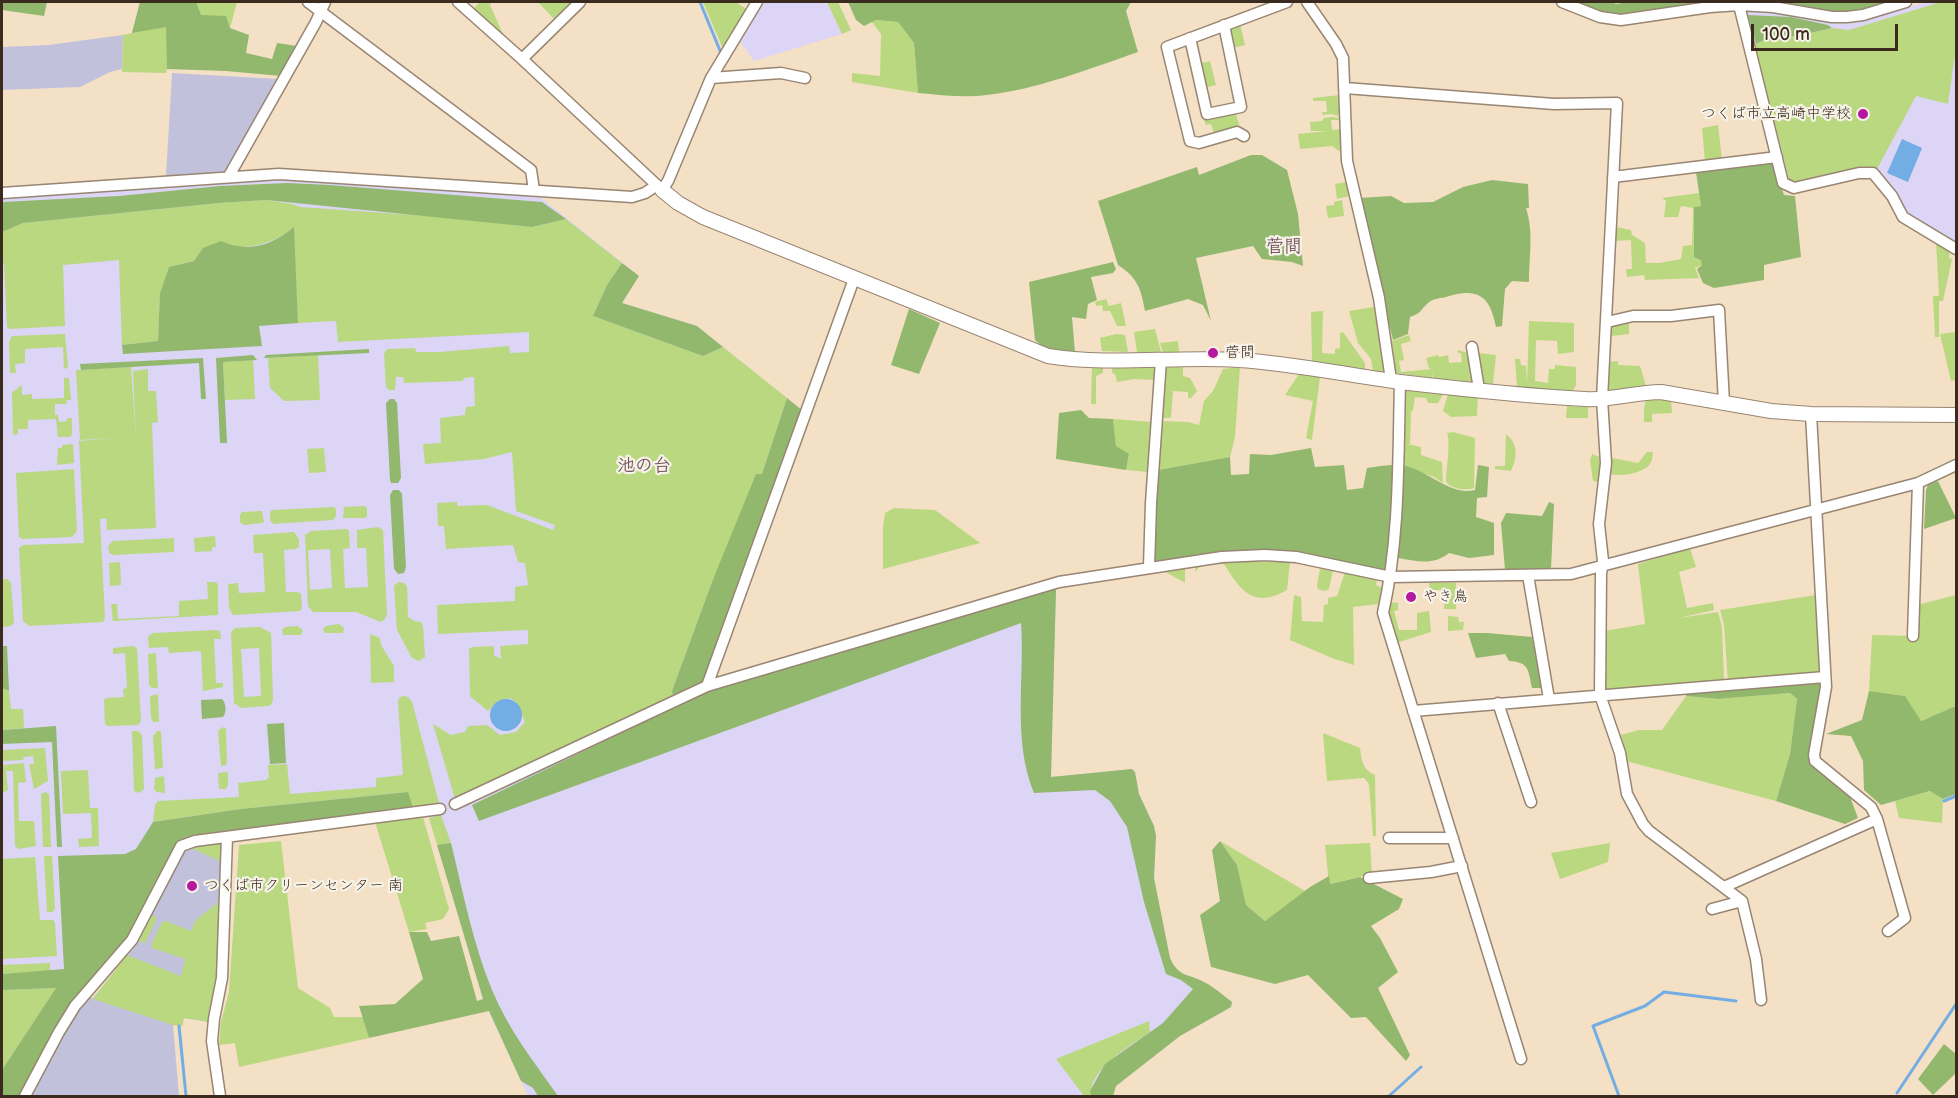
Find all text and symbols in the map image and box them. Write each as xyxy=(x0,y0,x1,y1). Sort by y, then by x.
scale bar xyxy=(1754,12,1901,50)
text: 100 m xyxy=(1762,24,1810,45)
place label: つくば市立高崎中学校 xyxy=(1701,105,1851,123)
marker: つくば市立高崎中学校 xyxy=(1856,107,1870,121)
district label: 菅間 xyxy=(1266,236,1302,258)
place label: 菅間 xyxy=(1225,344,1255,362)
marker: 菅間 xyxy=(1206,346,1220,360)
district label: 池の台 xyxy=(617,455,671,477)
place label: やき鳥 xyxy=(1423,588,1468,606)
marker: やき鳥 xyxy=(1404,590,1418,604)
place label: つくば市クリーンセンター 南 xyxy=(204,877,403,895)
marker: つくば市クリーンセンター 南 xyxy=(185,879,199,893)

